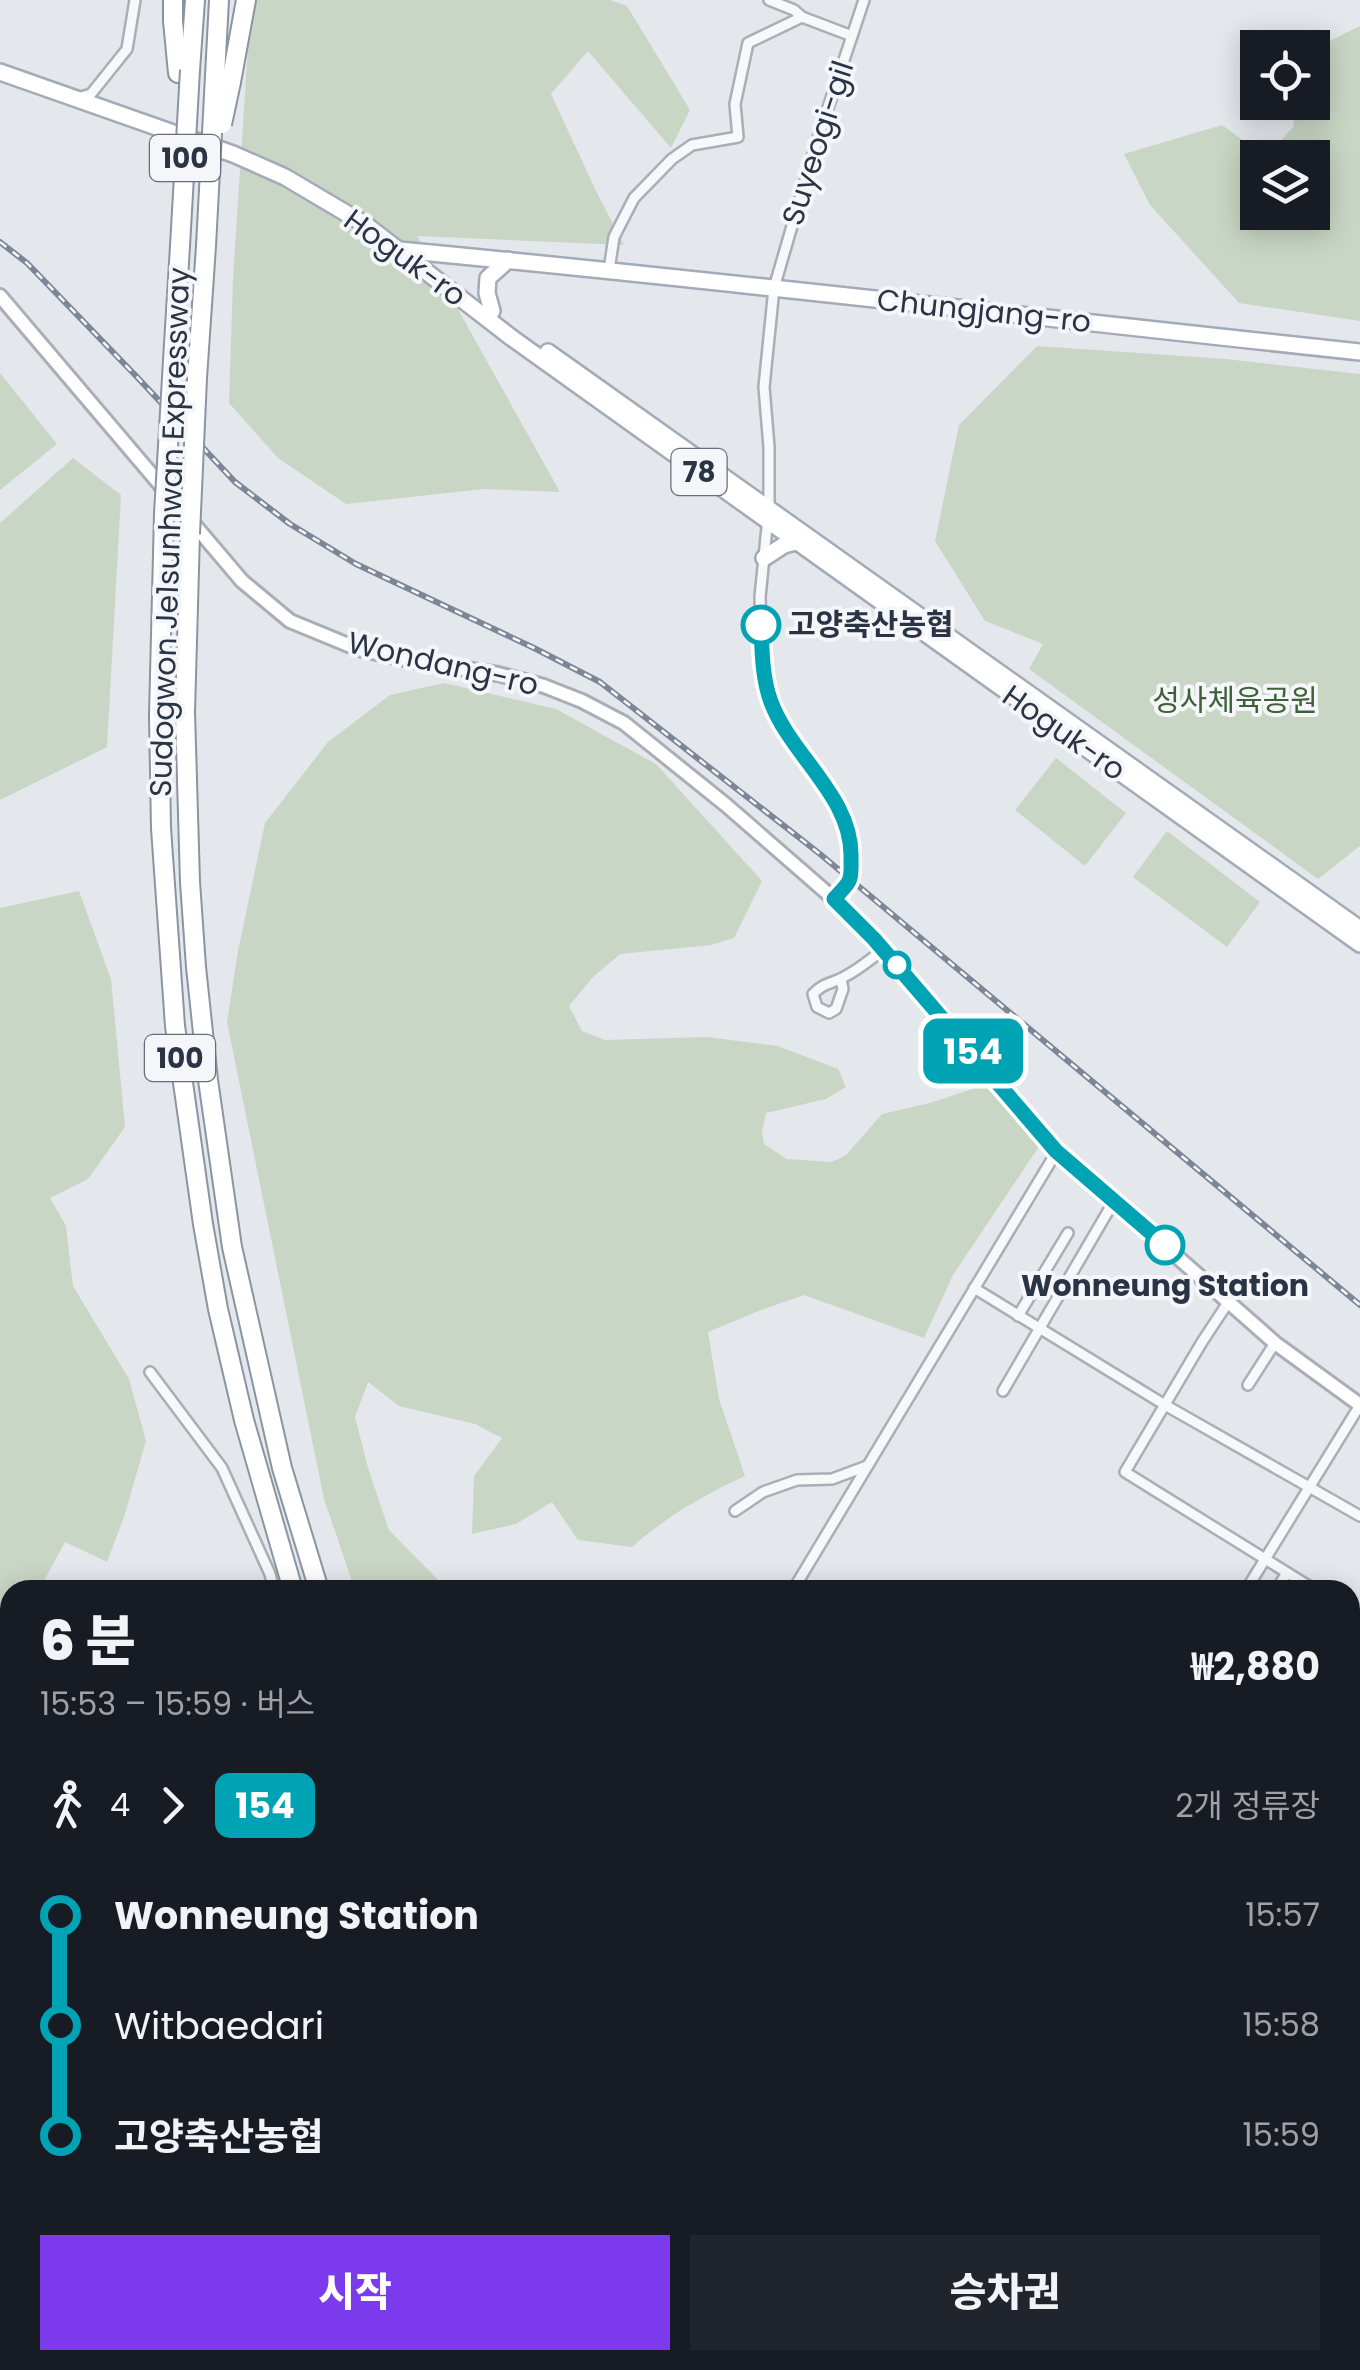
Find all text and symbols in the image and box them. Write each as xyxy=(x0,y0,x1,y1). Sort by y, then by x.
map controls xyxy=(1240,30,1330,230)
button: locate xyxy=(1240,30,1330,120)
street label: Suyeogi-gil xyxy=(771,55,864,231)
road number: 100 xyxy=(150,135,220,181)
button: layers xyxy=(1240,140,1330,230)
street label: Hoguk-ro xyxy=(335,199,475,317)
street label: Sudogwon Je1sunhwan Expressway xyxy=(139,266,200,798)
street label: Chungjang-ro xyxy=(875,278,1093,343)
road number: 78 xyxy=(672,449,726,495)
place label: 고양축산농협 xyxy=(788,603,954,646)
marker: 고양축산농협 xyxy=(742,606,780,644)
street label: Wondang-ro xyxy=(343,621,543,706)
street label: Hoguk-ro xyxy=(994,674,1135,791)
park label: 성사체육공원 xyxy=(1152,679,1318,722)
unlabelled marker xyxy=(884,952,910,978)
line badge: 154 xyxy=(916,1018,1030,1084)
text: 154 xyxy=(943,1027,1003,1076)
road number: 100 xyxy=(145,1035,215,1081)
marker: Wonneung Station xyxy=(1146,1226,1184,1264)
place label: Wonneung Station xyxy=(1021,1264,1309,1307)
text: 6 분 xyxy=(40,1602,136,1679)
text: ₩2,880 xyxy=(1191,1640,1320,1693)
text: 15:53 – 15:59 · 버스 xyxy=(40,1681,315,1726)
icon: walk xyxy=(40,1778,95,1833)
icon: forward xyxy=(145,1778,200,1833)
text: 154 xyxy=(235,1781,295,1830)
text: 4 xyxy=(110,1782,130,1827)
text: 2개 정류장 xyxy=(1175,1783,1320,1828)
text: Wonneung Station xyxy=(114,1889,479,1942)
text: 15:57 xyxy=(1245,1892,1320,1937)
text: Witbaedari xyxy=(114,1999,324,2052)
text: 15:58 xyxy=(1243,2002,1320,2047)
text: 고양축산농협 xyxy=(114,2110,324,2163)
text: 15:59 xyxy=(1243,2112,1320,2157)
button: 시작 xyxy=(40,2235,670,2350)
button: 승차권 xyxy=(690,2235,1320,2350)

